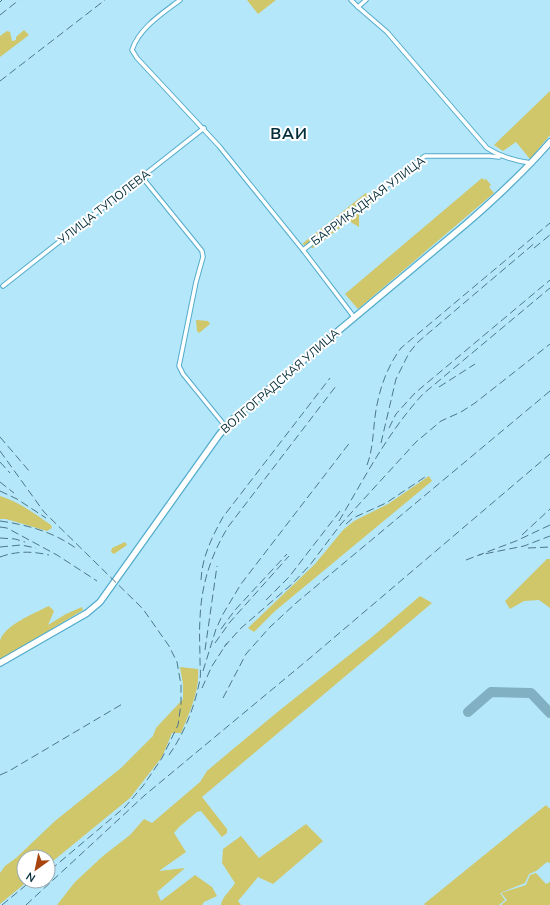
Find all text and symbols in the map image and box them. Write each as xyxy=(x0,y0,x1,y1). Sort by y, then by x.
district label: ВАИ xyxy=(270,123,308,145)
street label: БАРРИКАДНАЯ УЛИЦА xyxy=(308,153,429,249)
street label: УЛИЦА ТУПОЛЕВА xyxy=(54,166,154,249)
street label: ВОЛГОГРАДСКАЯ УЛИЦА xyxy=(217,325,343,437)
north arrow xyxy=(16,849,56,889)
text: N xyxy=(23,868,38,885)

